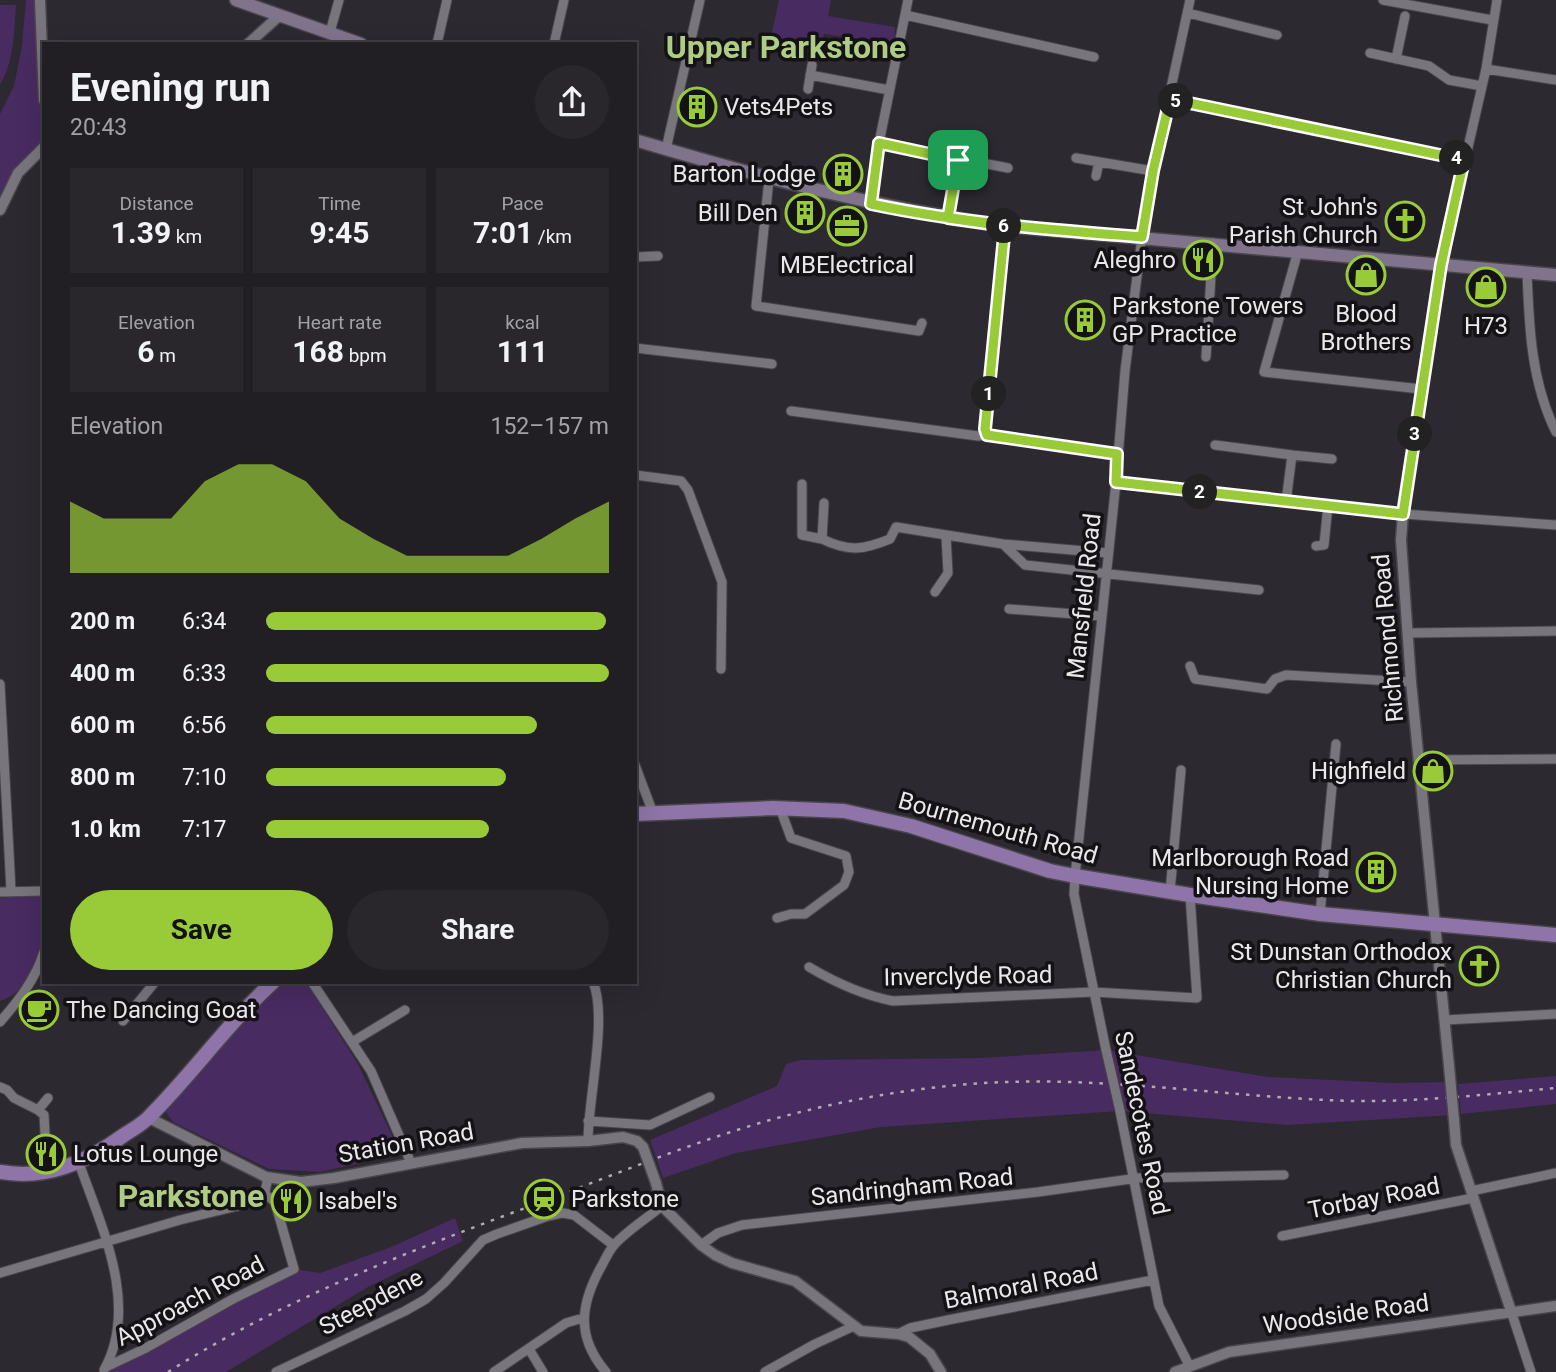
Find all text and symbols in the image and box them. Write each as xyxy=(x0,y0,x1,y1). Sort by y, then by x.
district label: Upper Parkstone xyxy=(666,28,906,66)
button: share xyxy=(535,65,609,139)
text: Evening run xyxy=(70,66,271,110)
pin: 5 xyxy=(1158,84,1194,119)
building icon: Vets4Pets xyxy=(676,86,718,128)
text: 5 xyxy=(1170,89,1181,112)
place label: Vets4Pets xyxy=(724,93,833,121)
text: 20:43 xyxy=(70,114,127,141)
pin xyxy=(928,130,988,190)
pin: 4 xyxy=(1440,140,1474,176)
icon: arrive xyxy=(939,141,977,179)
text: 4 xyxy=(1451,146,1462,169)
building icon: Barton Lodge xyxy=(822,153,864,195)
place label: Barton Lodge xyxy=(672,160,816,188)
text: Distance xyxy=(120,192,193,215)
text: Time xyxy=(318,192,361,215)
text: Pace xyxy=(501,192,544,215)
building icon: Bill Den xyxy=(784,192,826,234)
place label: St John's Parish Church xyxy=(1229,193,1378,249)
place label: Bill Den xyxy=(698,199,778,227)
church icon: St John's Parish Church xyxy=(1384,200,1426,242)
office icon: MBElectrical xyxy=(826,205,868,247)
pin: 6 xyxy=(986,208,1021,244)
text: 6 xyxy=(998,214,1009,237)
text: 1.39 xyxy=(111,215,171,250)
text: 9:45 xyxy=(309,215,370,250)
text: 7:01 xyxy=(473,215,533,250)
text: km xyxy=(171,225,202,248)
text: /km xyxy=(533,225,572,248)
restaurant icon: Aleghro xyxy=(1182,239,1224,281)
place label: Aleghro xyxy=(1094,246,1176,274)
place label: MBElectrical xyxy=(780,251,914,279)
shop icon: Blood Brothers xyxy=(1345,254,1387,296)
shop icon: H73 xyxy=(1465,266,1507,308)
place label: Parkstone Towers GP Practice xyxy=(1112,292,1304,348)
building icon: Parkstone Towers GP Practice xyxy=(1064,299,1106,341)
place label: Blood Brothers xyxy=(1321,300,1411,356)
text: Elevation xyxy=(118,311,195,334)
text: Heart rate xyxy=(297,311,382,334)
text: kcal xyxy=(505,311,540,334)
place label: H73 xyxy=(1464,312,1508,340)
text: 6 xyxy=(137,334,154,369)
text: 168 xyxy=(292,334,344,369)
text: 111 xyxy=(497,334,548,369)
text: m xyxy=(154,344,176,367)
text: bpm xyxy=(344,344,387,367)
pin: 1 xyxy=(972,376,1006,412)
text: 1 xyxy=(983,382,994,405)
text: Elevation xyxy=(70,413,163,440)
text: 152–157 m xyxy=(490,413,609,440)
pin: 3 xyxy=(1398,416,1432,452)
text: 3 xyxy=(1409,422,1420,445)
pin: 2 xyxy=(1182,475,1218,510)
text: 2 xyxy=(1194,480,1205,503)
street label: Mansfield Road xyxy=(1061,512,1107,680)
street label: Richmond Road xyxy=(1367,553,1409,723)
text: 200 m xyxy=(70,608,135,635)
text: 6:34 xyxy=(182,608,226,635)
text: 400 m xyxy=(70,660,135,687)
text: 6:33 xyxy=(182,660,226,687)
text: 600 m xyxy=(70,712,135,739)
text: 6:56 xyxy=(182,712,226,739)
shop icon: Highfield xyxy=(1412,750,1454,792)
place label: Highfield xyxy=(1311,757,1406,785)
text: 800 m xyxy=(70,764,135,791)
text: 7:10 xyxy=(182,764,226,791)
street label: Bournemouth Road xyxy=(895,786,1101,870)
text: 1.0 km xyxy=(70,816,141,843)
text: 7:17 xyxy=(182,816,226,843)
place label: Marlborough Road Nursing Home xyxy=(1151,844,1349,900)
building icon: Marlborough Road Nursing Home xyxy=(1355,851,1397,893)
button: Save xyxy=(70,890,333,970)
button: Share xyxy=(347,890,609,970)
place label: St Dunstan Orthodox Christian Church xyxy=(1230,938,1452,994)
church icon: St Dunstan Orthodox Christian Church xyxy=(1458,945,1500,987)
street label: Inverclyde Road xyxy=(883,961,1053,991)
cafe icon: The Dancing Goat xyxy=(18,989,60,1031)
place label: The Dancing Goat xyxy=(66,996,256,1024)
street label: Sandecotes Road xyxy=(1109,1029,1175,1217)
street label: Station Road xyxy=(336,1117,476,1169)
restaurant icon: Lotus Lounge xyxy=(25,1133,67,1175)
place label: Lotus Lounge xyxy=(73,1140,218,1168)
street label: Sandringham Road xyxy=(810,1162,1014,1212)
street label: Torbay Road xyxy=(1306,1171,1442,1225)
district label: Parkstone xyxy=(118,1177,264,1215)
station icon: Parkstone xyxy=(523,1178,565,1220)
restaurant icon: Isabel's xyxy=(270,1180,312,1222)
place label: Parkstone xyxy=(571,1185,679,1213)
place label: Isabel's xyxy=(318,1187,398,1215)
street label: Approach Road xyxy=(111,1250,269,1352)
street label: Balmoral Road xyxy=(942,1257,1100,1315)
street label: Steepdene xyxy=(314,1263,428,1341)
street label: Woodside Road xyxy=(1261,1288,1431,1340)

